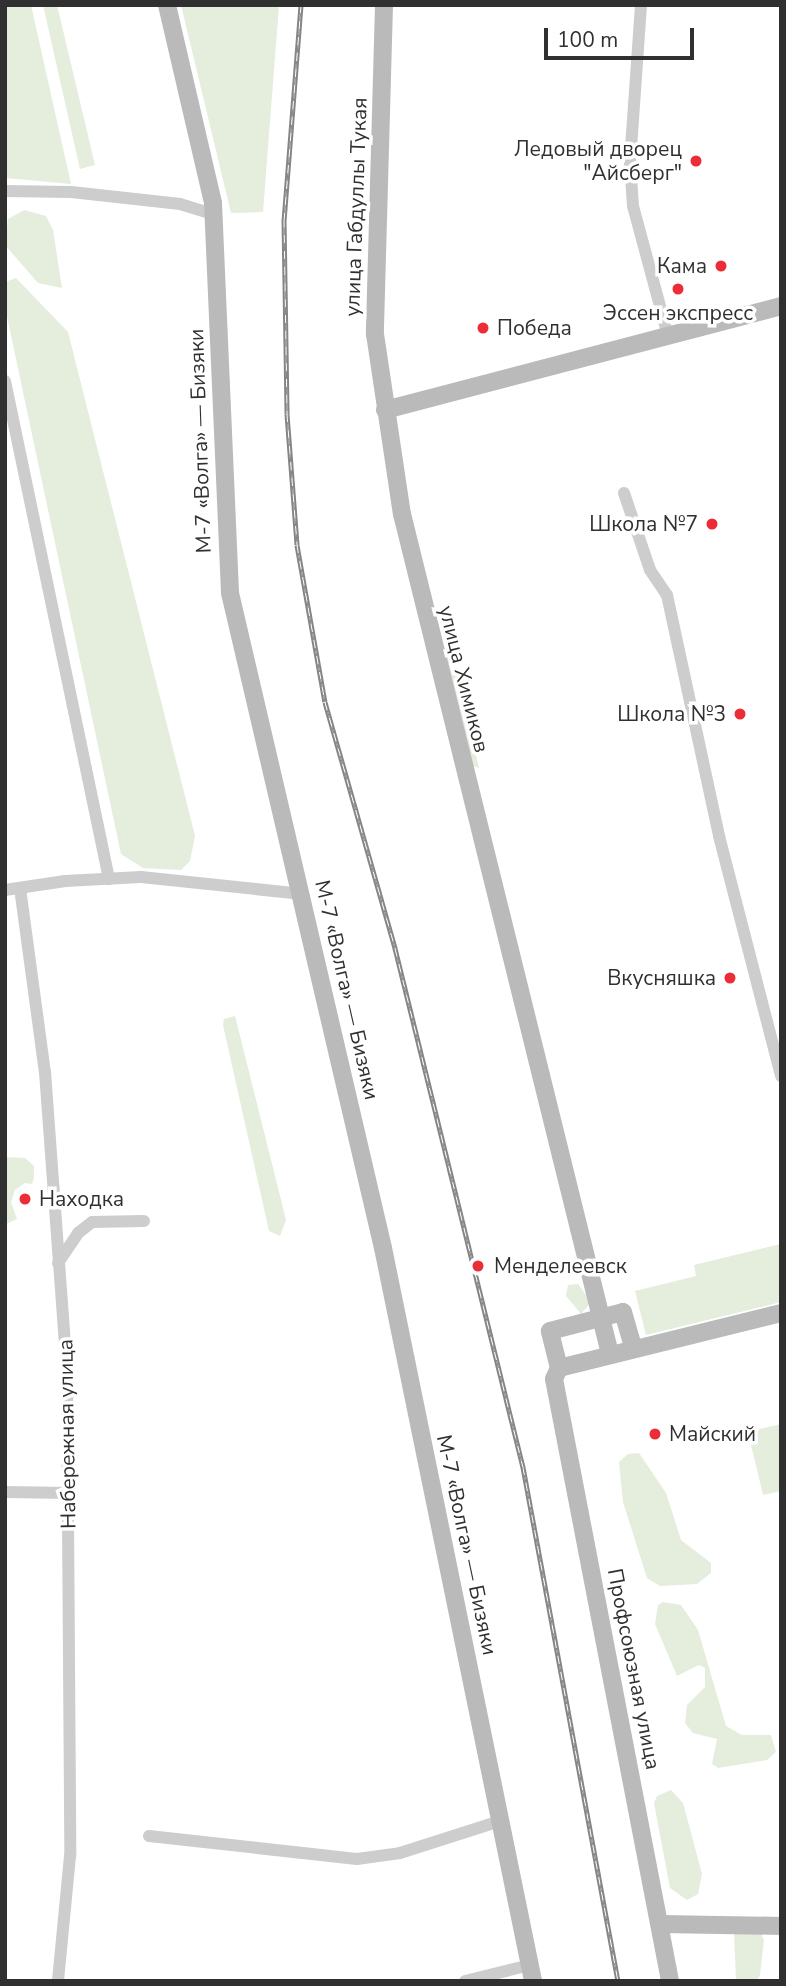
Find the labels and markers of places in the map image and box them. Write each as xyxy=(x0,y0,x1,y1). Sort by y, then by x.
place label: Ледовый дворец "Айсберг" xyxy=(514,136,682,186)
marker: Ледовый дворец "Айсберг" xyxy=(688,153,704,169)
place label: Кама xyxy=(657,253,707,279)
marker: Кама xyxy=(713,258,729,274)
marker: Эссен экспресс xyxy=(670,281,686,297)
place label: Эссен экспресс xyxy=(603,300,753,326)
place label: Победа xyxy=(497,315,572,341)
marker: Победа xyxy=(475,320,491,336)
place label: Школа №7 xyxy=(589,511,698,537)
marker: Школа №7 xyxy=(704,516,720,532)
place label: Школа №3 xyxy=(617,701,726,727)
marker: Школа №3 xyxy=(732,706,748,722)
place label: Вкусняшка xyxy=(607,965,716,991)
marker: Вкусняшка xyxy=(722,970,738,986)
place label: Находка xyxy=(39,1186,124,1212)
marker: Находка xyxy=(17,1191,33,1207)
place label: Менделеевск xyxy=(494,1253,627,1279)
marker: Менделеевск xyxy=(468,1256,488,1276)
place label: Майский xyxy=(669,1421,756,1447)
marker: Майский xyxy=(647,1426,663,1442)

